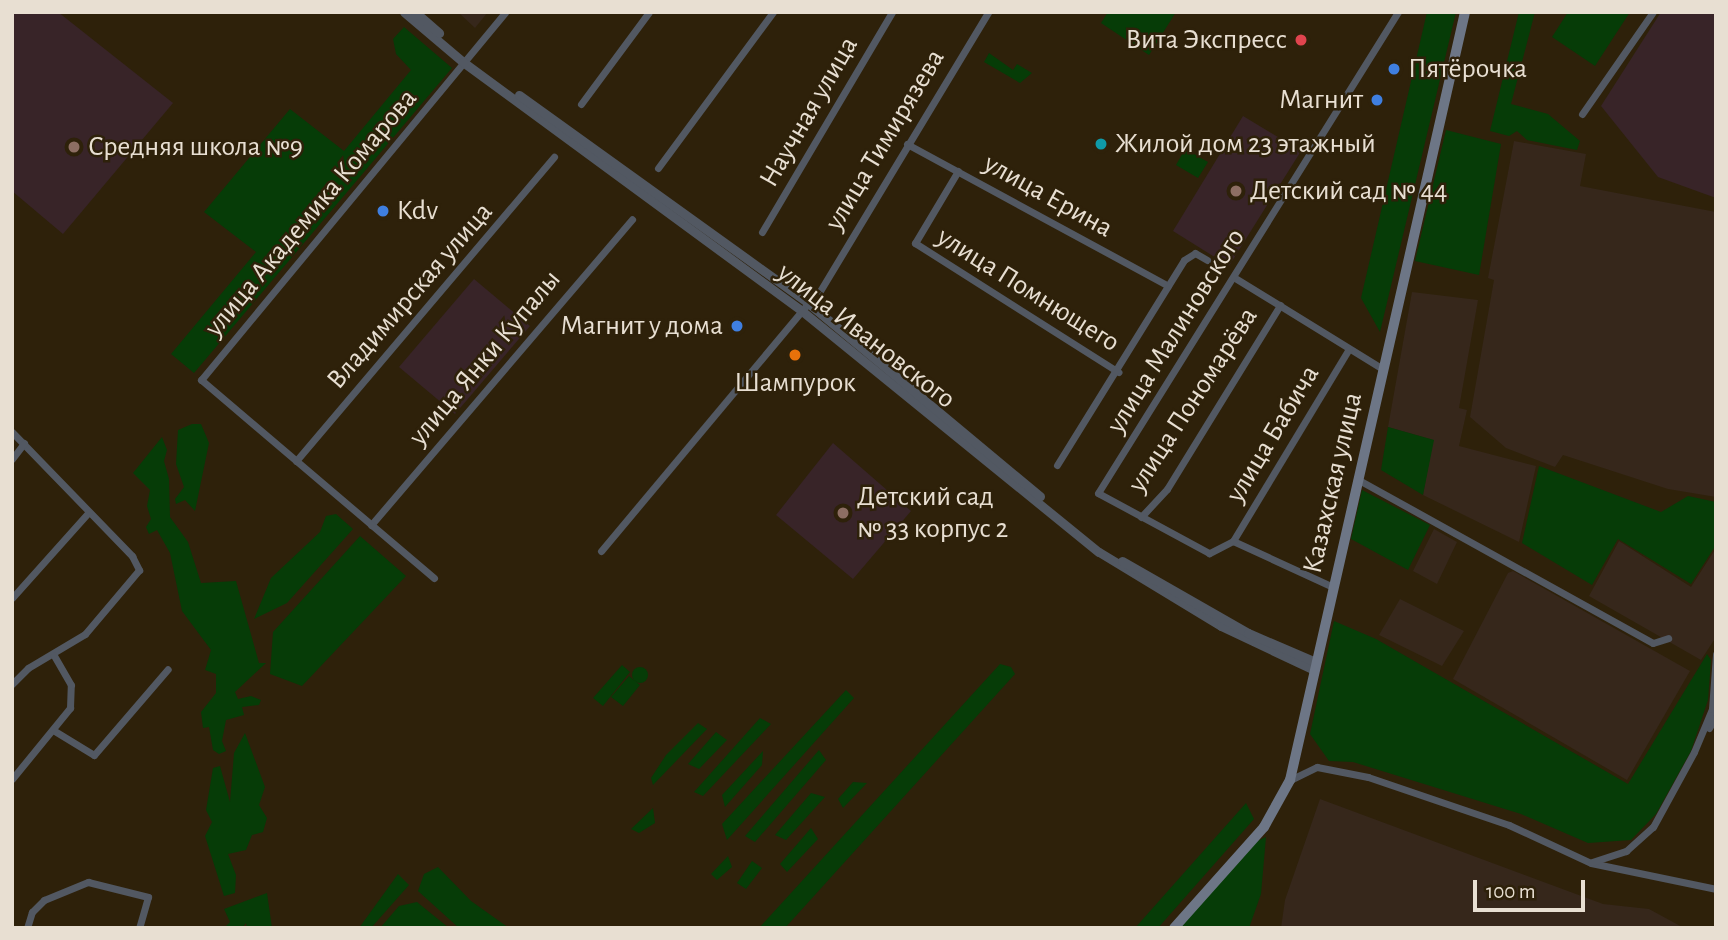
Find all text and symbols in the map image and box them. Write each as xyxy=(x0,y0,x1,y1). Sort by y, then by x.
place label: Вита Экспресс xyxy=(1125,23,1287,57)
street label: Научная улица xyxy=(752,31,866,193)
marker: Вита Экспресс xyxy=(1293,32,1309,48)
street label: улица Тимирязева xyxy=(818,43,952,237)
place label: Пятёрочка xyxy=(1408,52,1527,86)
marker: Пятёрочка xyxy=(1386,61,1402,77)
street label: улица Академика Комарова xyxy=(198,82,424,344)
place label: Магнит xyxy=(1279,83,1363,117)
marker: Магнит xyxy=(1369,92,1385,108)
place label: Жилой дом 23 этажный xyxy=(1115,127,1376,161)
place label: Средняя школа №9 xyxy=(88,130,303,164)
marker: Жилой дом 23 этажный xyxy=(1093,136,1109,152)
marker: Средняя школа №9 xyxy=(66,139,82,155)
street label: улица Ерина xyxy=(978,147,1118,245)
place label: Детский сад № 44 xyxy=(1250,174,1447,208)
marker: Детский сад № 44 xyxy=(1228,183,1244,199)
place label: Kdv xyxy=(397,194,438,228)
street label: Владимирская улица xyxy=(320,196,500,396)
marker: Kdv xyxy=(375,203,391,219)
street label: улица Помнющего xyxy=(931,220,1125,360)
street label: улица Малиновского xyxy=(1100,223,1252,439)
street label: улица Ивановского xyxy=(770,256,962,416)
street label: улица Янки Купалы xyxy=(402,263,568,453)
street label: улица Пономарёва xyxy=(1121,301,1265,499)
place label: Магнит у дома xyxy=(560,309,723,343)
marker: Магнит у дома xyxy=(729,318,745,334)
marker: Шампурок xyxy=(787,347,803,363)
street label: улица Бабича xyxy=(1219,359,1327,509)
place label: Шампурок xyxy=(734,366,856,400)
street label: Казахская улица xyxy=(1296,389,1370,577)
place label: Детский сад № 33 корпус 2 xyxy=(857,480,1008,546)
marker: Детский сад № 33 корпус 2 xyxy=(835,505,851,521)
scale bar xyxy=(1476,866,1588,910)
text: 100 m xyxy=(1486,881,1536,902)

